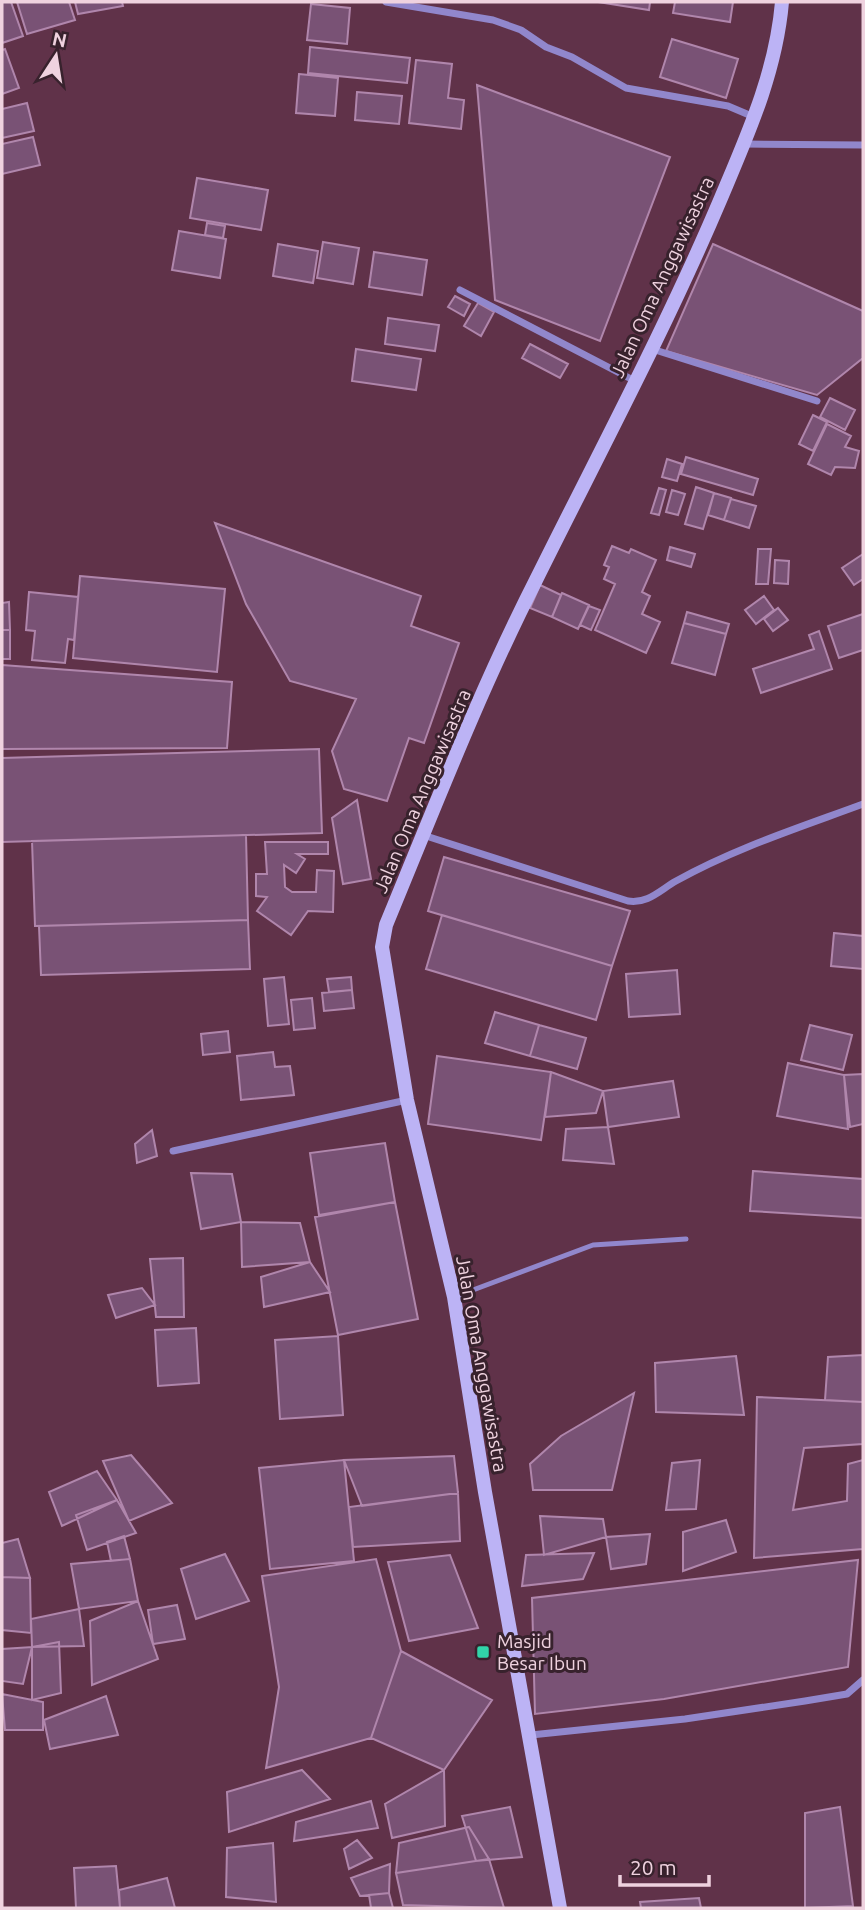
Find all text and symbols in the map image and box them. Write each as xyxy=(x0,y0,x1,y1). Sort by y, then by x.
north arrow xyxy=(21,21,91,91)
text: N xyxy=(50,27,69,52)
street label: Jalan Oma Anggawisastra xyxy=(606,173,718,381)
street label: Jalan Oma Anggawisastra xyxy=(369,686,475,896)
street label: Jalan Oma Anggawisastra xyxy=(452,1254,512,1474)
place label: Masjid Besar Ibun xyxy=(497,1630,587,1674)
marker: Masjid Besar Ibun xyxy=(475,1644,491,1660)
scale bar xyxy=(620,1843,709,1887)
text: 20 m xyxy=(630,1855,677,1879)

